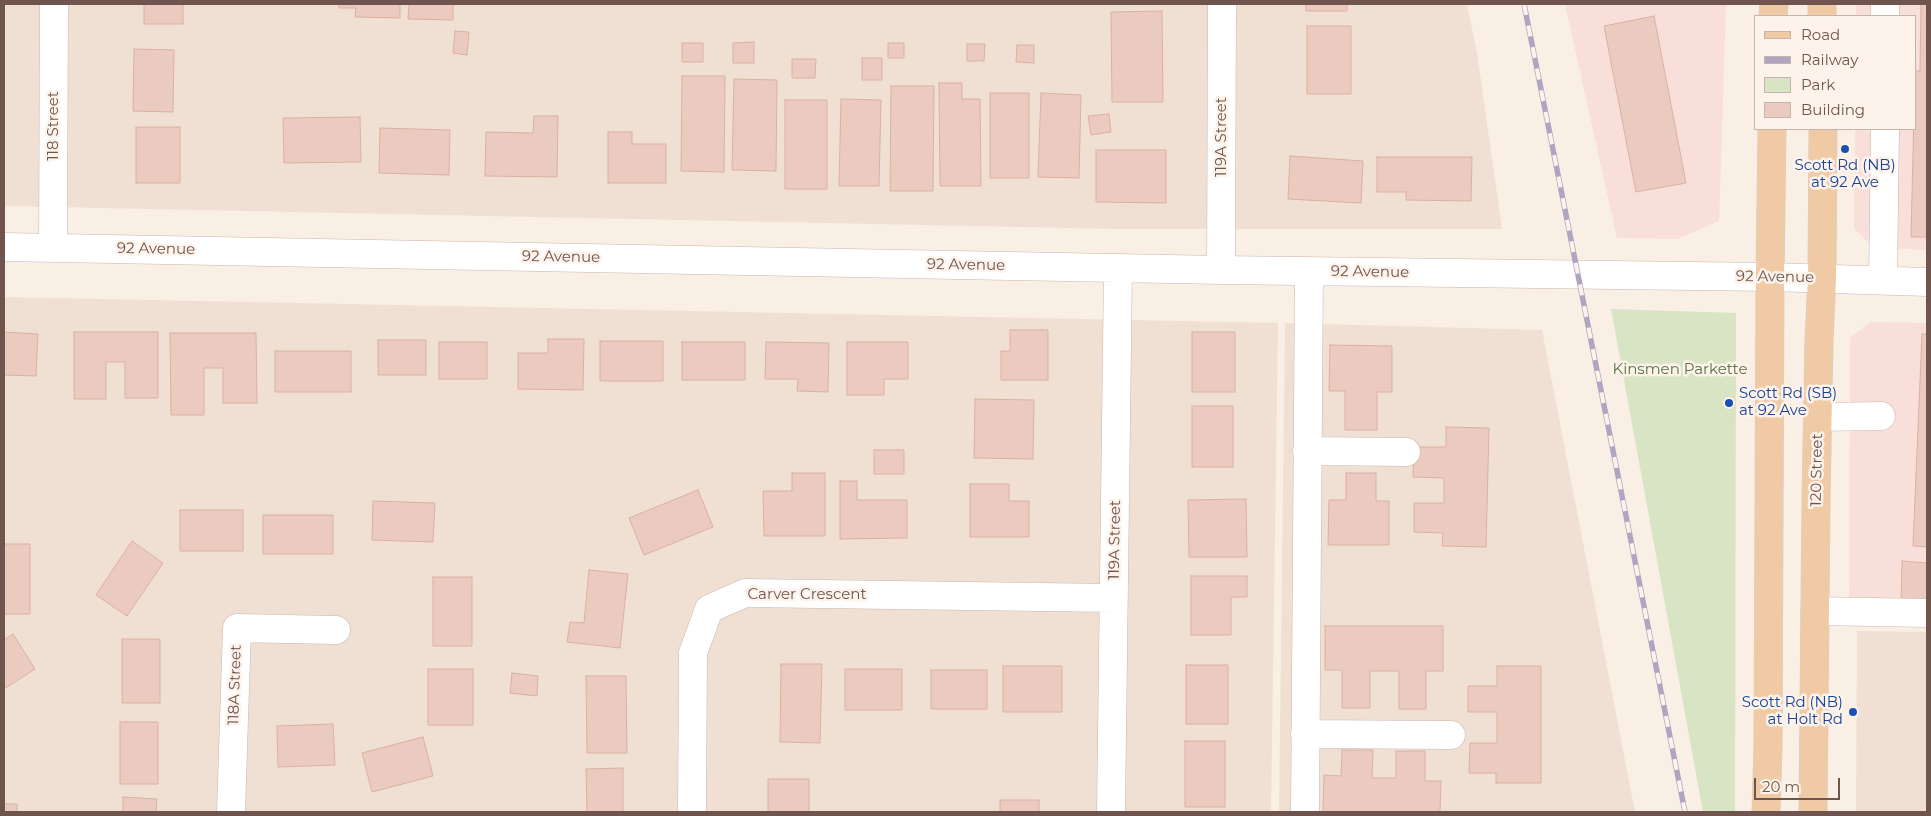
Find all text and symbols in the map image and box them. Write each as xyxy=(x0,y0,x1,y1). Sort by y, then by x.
legend xyxy=(1754,15,1916,130)
text: Road xyxy=(1801,25,1840,44)
text: Railway xyxy=(1801,50,1858,69)
text: Park xyxy=(1801,75,1835,94)
street label: 118 Street xyxy=(45,91,63,161)
street label: 119A Street xyxy=(1213,97,1231,177)
text: Building xyxy=(1801,100,1865,119)
marker: Scott Rd (NB) at 92 Ave xyxy=(1839,143,1851,155)
place label: Scott Rd (NB) at 92 Ave xyxy=(1794,157,1896,192)
street label: 92 Avenue xyxy=(117,239,195,259)
street label: 92 Avenue xyxy=(522,247,600,267)
street label: 92 Avenue xyxy=(927,255,1005,275)
street label: 92 Avenue xyxy=(1331,262,1409,282)
street label: 92 Avenue xyxy=(1736,267,1814,287)
park label: Kinsmen Parkette xyxy=(1613,361,1747,379)
place label: Scott Rd (SB) at 92 Ave xyxy=(1739,385,1837,420)
marker: Scott Rd (SB) at 92 Ave xyxy=(1723,397,1735,409)
street label: 120 Street xyxy=(1807,433,1827,507)
street label: 119A Street xyxy=(1105,500,1125,580)
street label: Carver Crescent xyxy=(748,586,866,604)
street label: 118A Street xyxy=(225,645,245,725)
place label: Scott Rd (NB) at Holt Rd xyxy=(1742,694,1843,729)
marker: Scott Rd (NB) at Holt Rd xyxy=(1847,706,1859,718)
scale bar xyxy=(1756,768,1842,800)
text: 20 m xyxy=(1762,777,1800,796)

